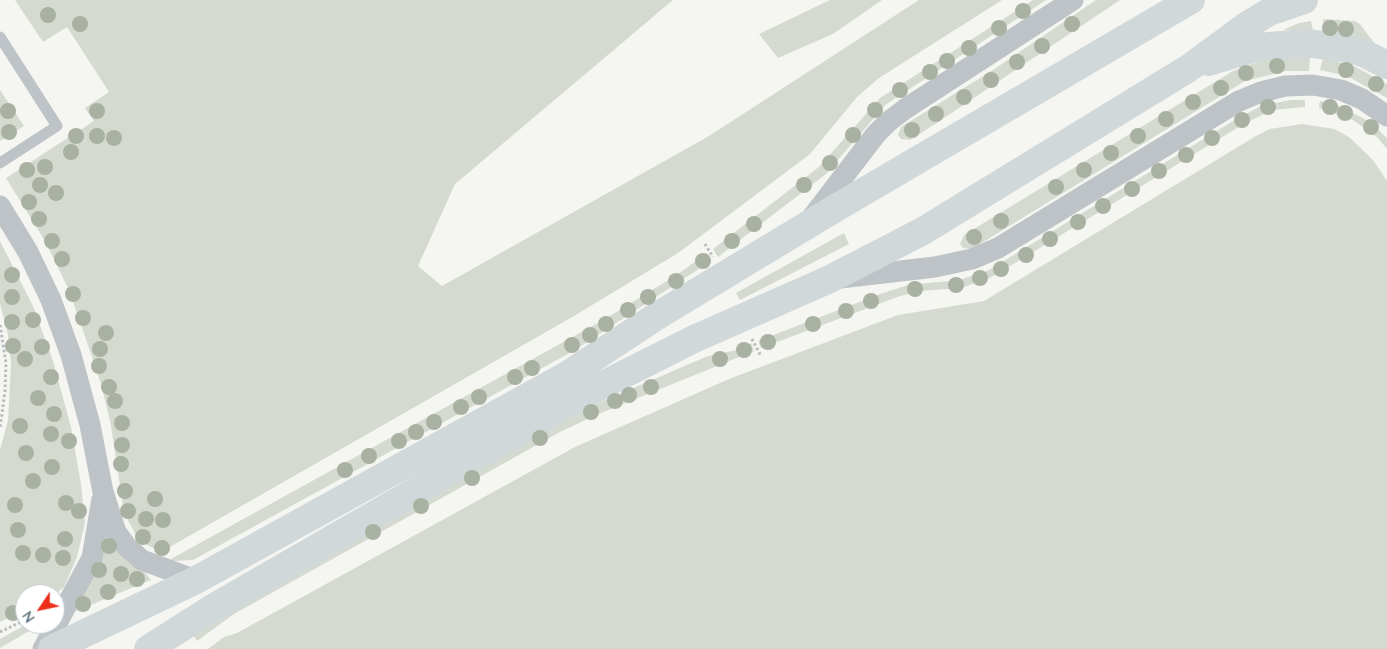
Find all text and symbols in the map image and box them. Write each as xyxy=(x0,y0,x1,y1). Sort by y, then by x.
north arrow xyxy=(15,584,65,634)
text: N xyxy=(18,608,39,626)

